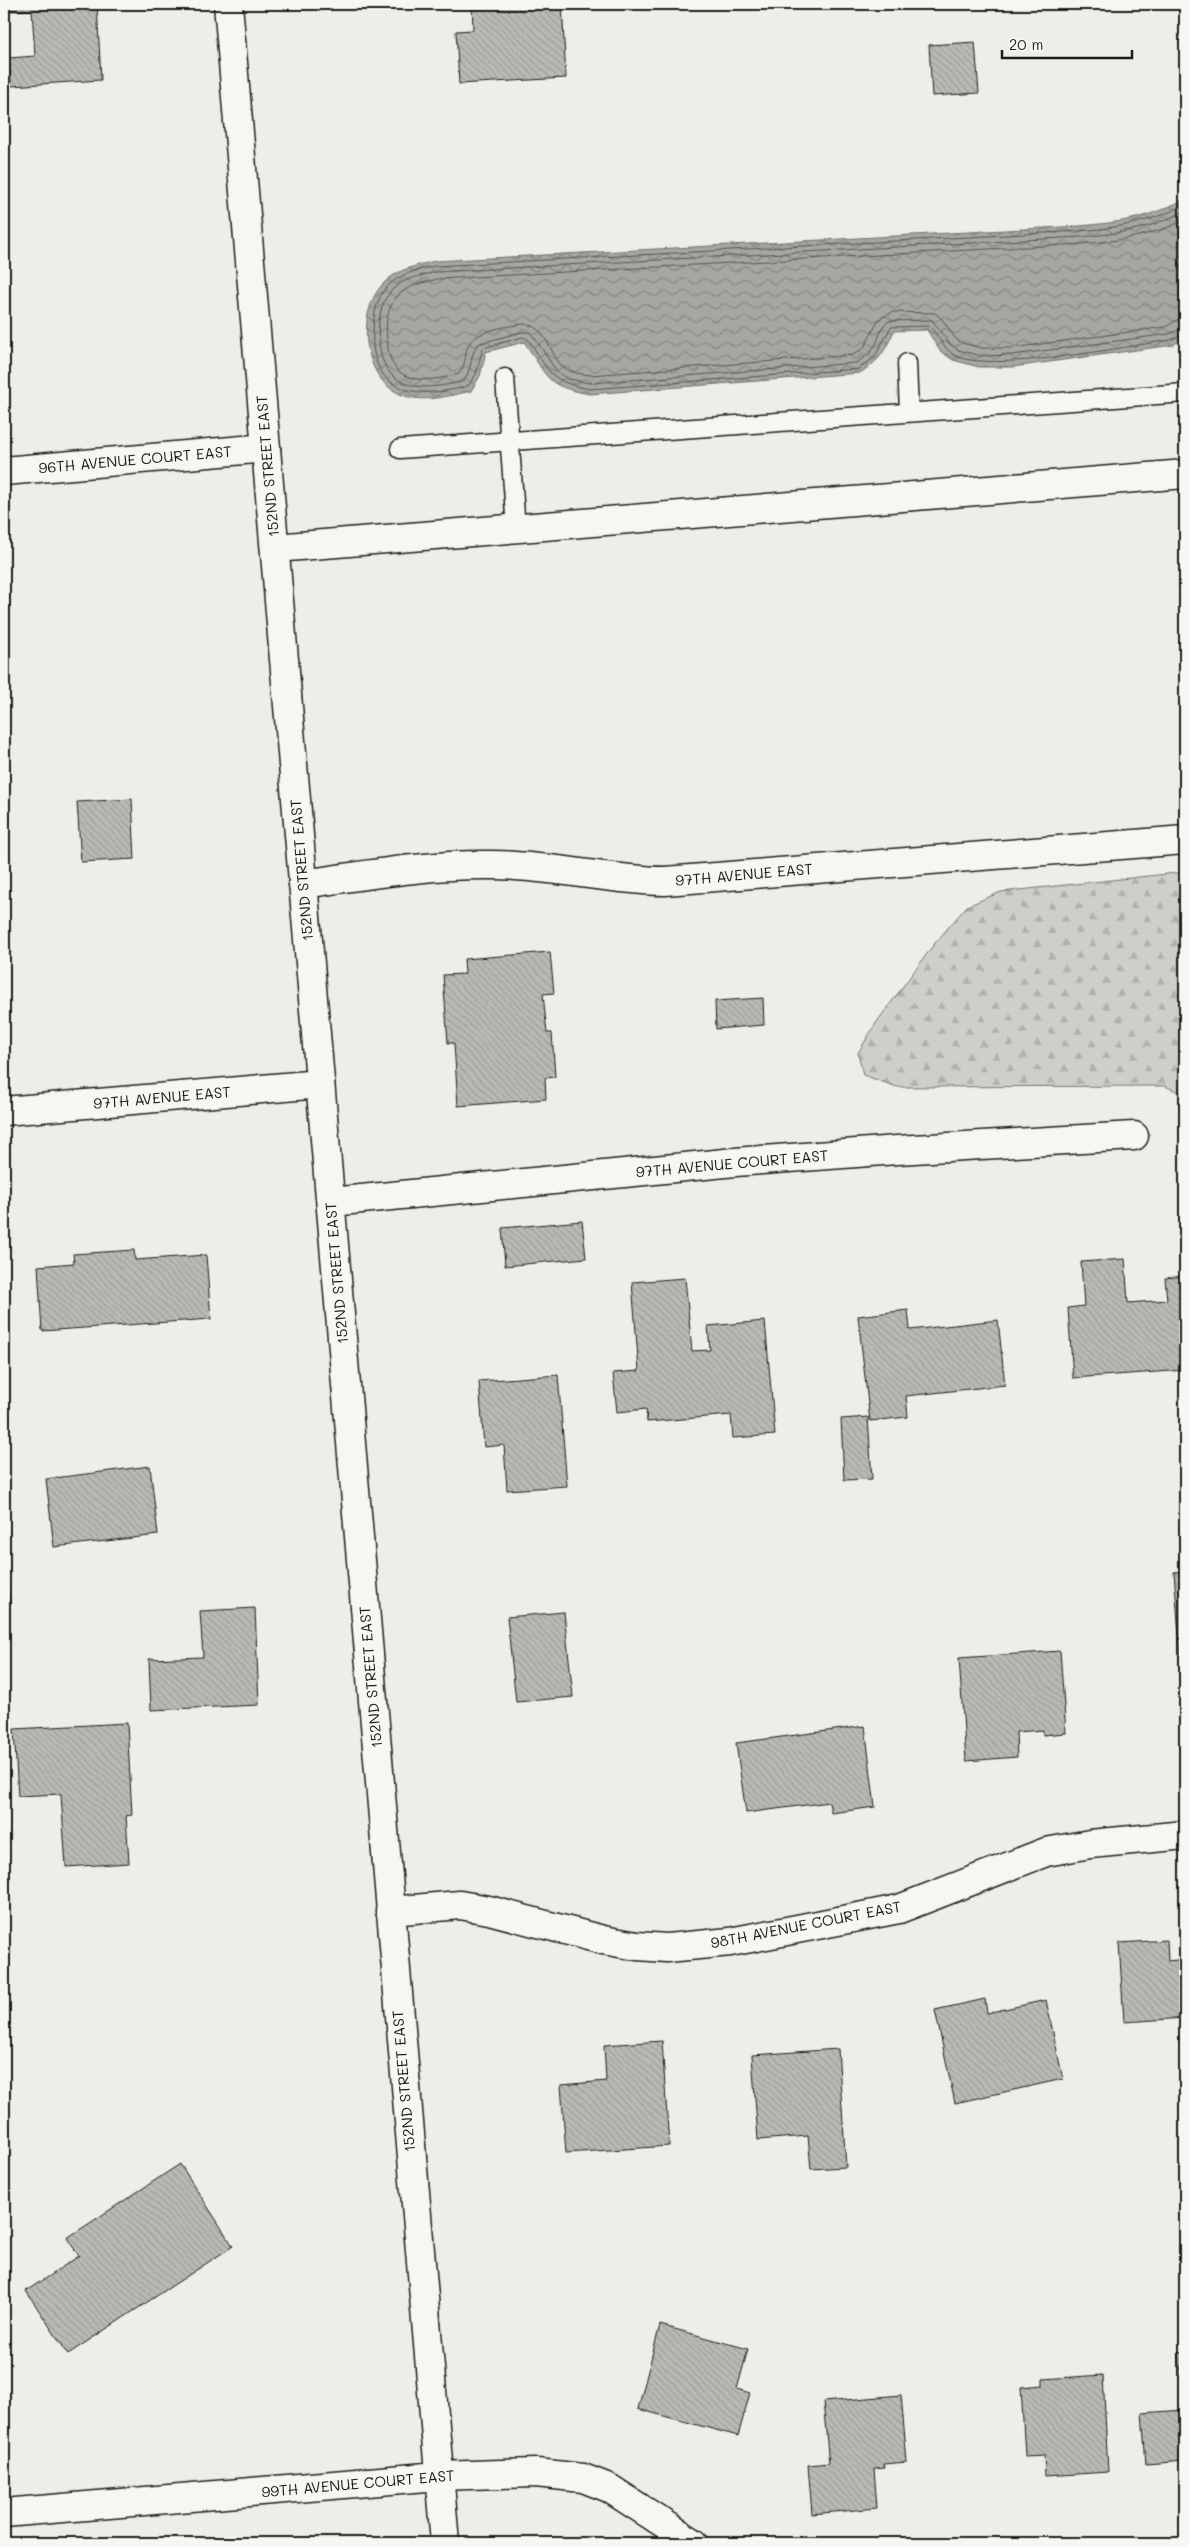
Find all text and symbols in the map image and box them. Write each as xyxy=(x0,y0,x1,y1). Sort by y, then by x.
scale bar xyxy=(1002,28,1132,60)
text: 20 m xyxy=(1009,34,1043,54)
street label: 152ND STREET EAST xyxy=(251,394,283,538)
street label: 96TH AVENUE COURT EAST xyxy=(38,441,232,477)
street label: 152ND STREET EAST xyxy=(285,798,317,942)
street label: 97TH AVENUE EAST xyxy=(674,858,813,890)
street label: 97TH AVENUE EAST xyxy=(92,1081,231,1113)
street label: 97TH AVENUE COURT EAST xyxy=(635,1145,829,1181)
street label: 152ND STREET EAST xyxy=(320,1201,352,1345)
street label: 152ND STREET EAST xyxy=(354,1605,386,1749)
street label: 98TH AVENUE COURT EAST xyxy=(709,1896,903,1952)
street label: 152ND STREET EAST xyxy=(387,2009,419,2153)
street label: 99TH AVENUE COURT EAST xyxy=(261,2465,455,2501)

